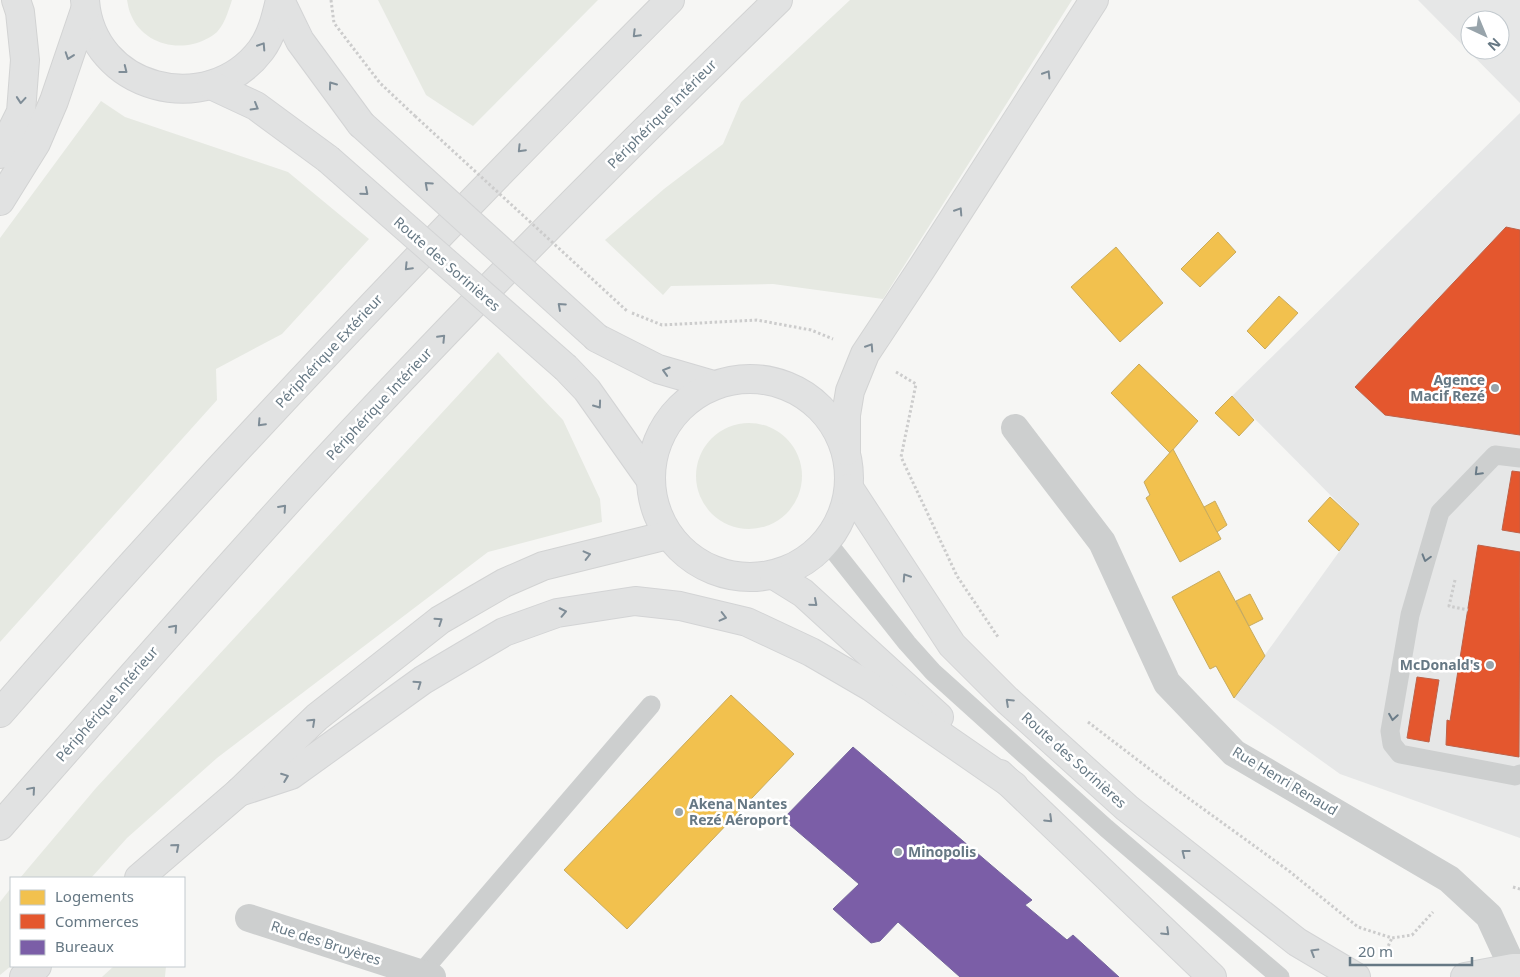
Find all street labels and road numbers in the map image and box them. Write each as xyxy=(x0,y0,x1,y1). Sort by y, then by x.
street label: Périphérique Intérieur xyxy=(603,55,721,172)
street label: Route des Sorinières xyxy=(390,212,505,315)
street label: Périphérique Extérieur xyxy=(271,290,387,412)
street label: Périphérique Intérieur xyxy=(321,343,436,464)
street label: Périphérique Intérieur xyxy=(51,642,162,765)
street label: Route des Sorinières xyxy=(1018,707,1131,812)
street label: Rue Henri Renaud xyxy=(1229,742,1341,819)
street label: Rue des Bruyères xyxy=(269,916,384,969)

